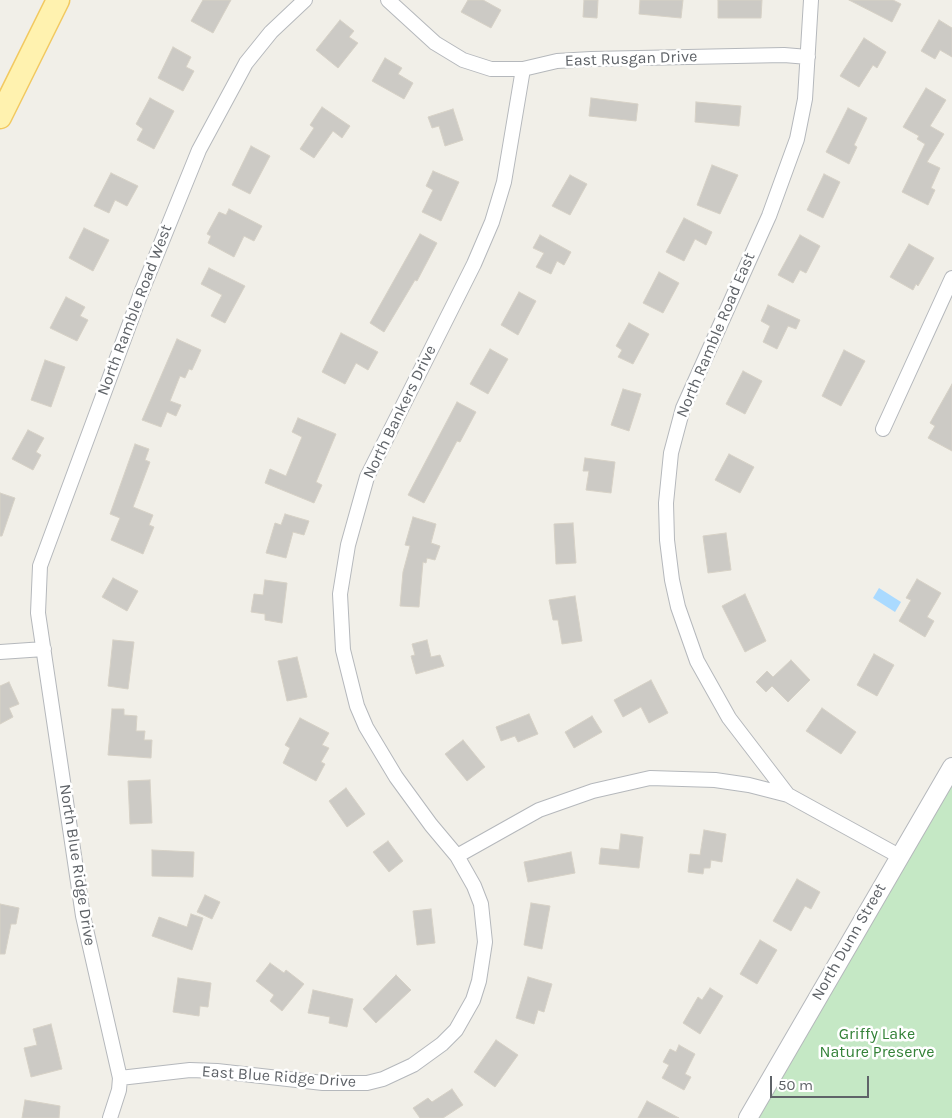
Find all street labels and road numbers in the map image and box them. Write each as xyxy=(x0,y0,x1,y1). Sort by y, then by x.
street label: East Rusgan Drive xyxy=(564,47,698,71)
street label: North Ramble Road West xyxy=(94,222,176,398)
street label: North Ramble Road East xyxy=(673,250,759,420)
street label: North Bankers Drive xyxy=(359,342,441,482)
street label: North Blue Ridge Drive xyxy=(55,783,99,947)
street label: North Dunn Street xyxy=(808,880,890,1004)
street label: East Blue Ridge Drive xyxy=(201,1062,357,1092)

